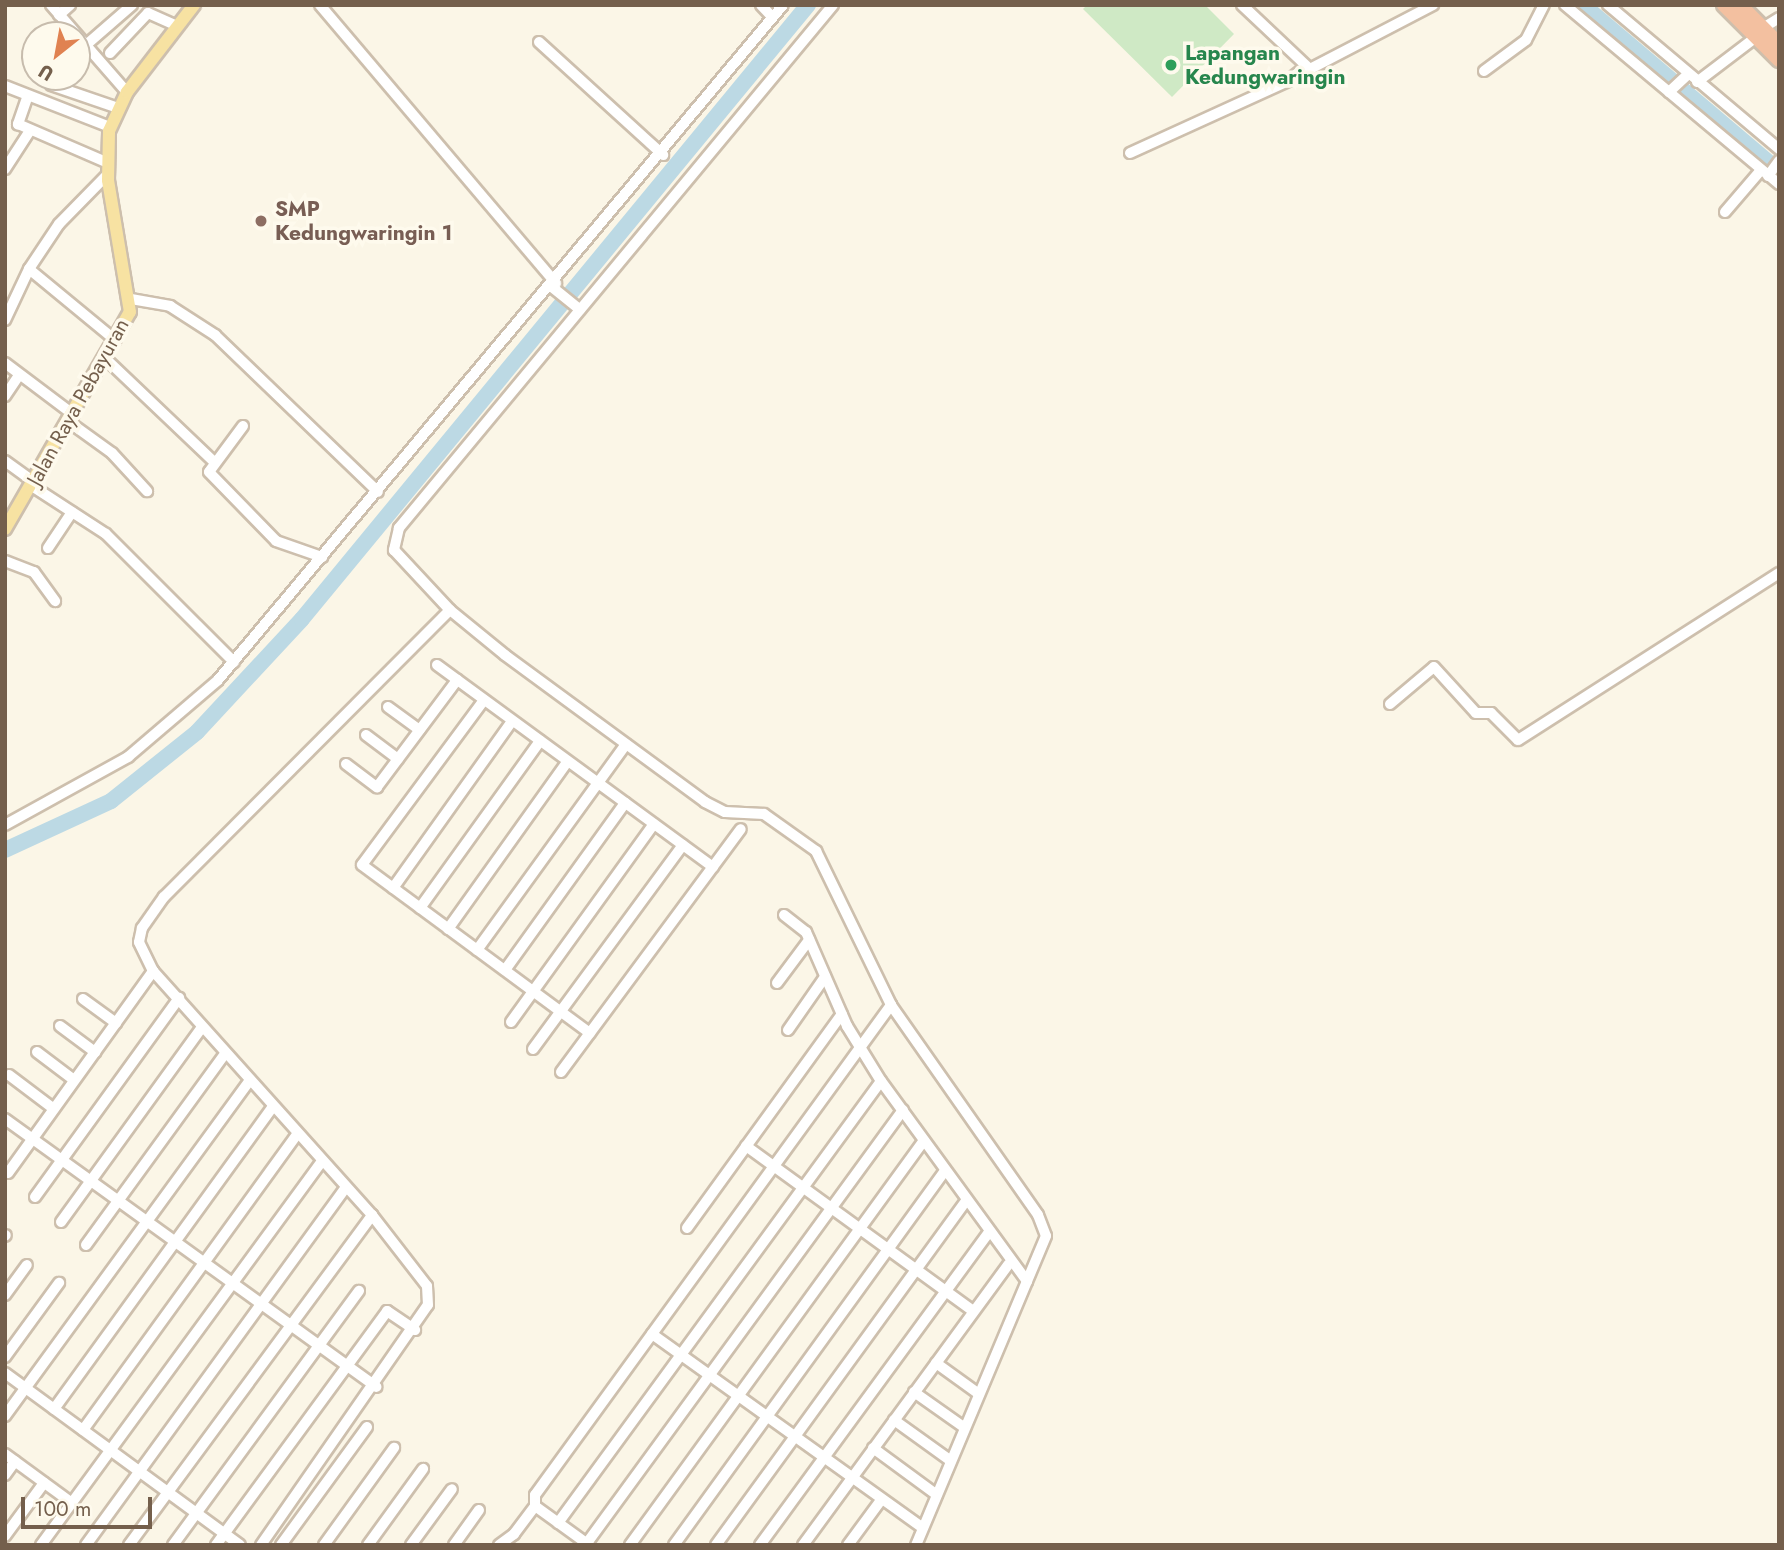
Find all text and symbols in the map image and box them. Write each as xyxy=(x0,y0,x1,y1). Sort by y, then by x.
north arrow xyxy=(21,21,91,91)
place label: Lapangan Kedungwaringin xyxy=(1185,40,1345,90)
marker: Lapangan Kedungwaringin xyxy=(1163,57,1179,73)
text: U xyxy=(33,58,59,88)
place label: SMP Kedungwaringin 1 xyxy=(275,196,452,246)
marker: SMP Kedungwaringin 1 xyxy=(253,213,269,229)
street label: Jalan Raya Pebayuran xyxy=(22,314,134,490)
scale bar xyxy=(24,1484,156,1528)
text: 100 m xyxy=(34,1494,91,1524)

